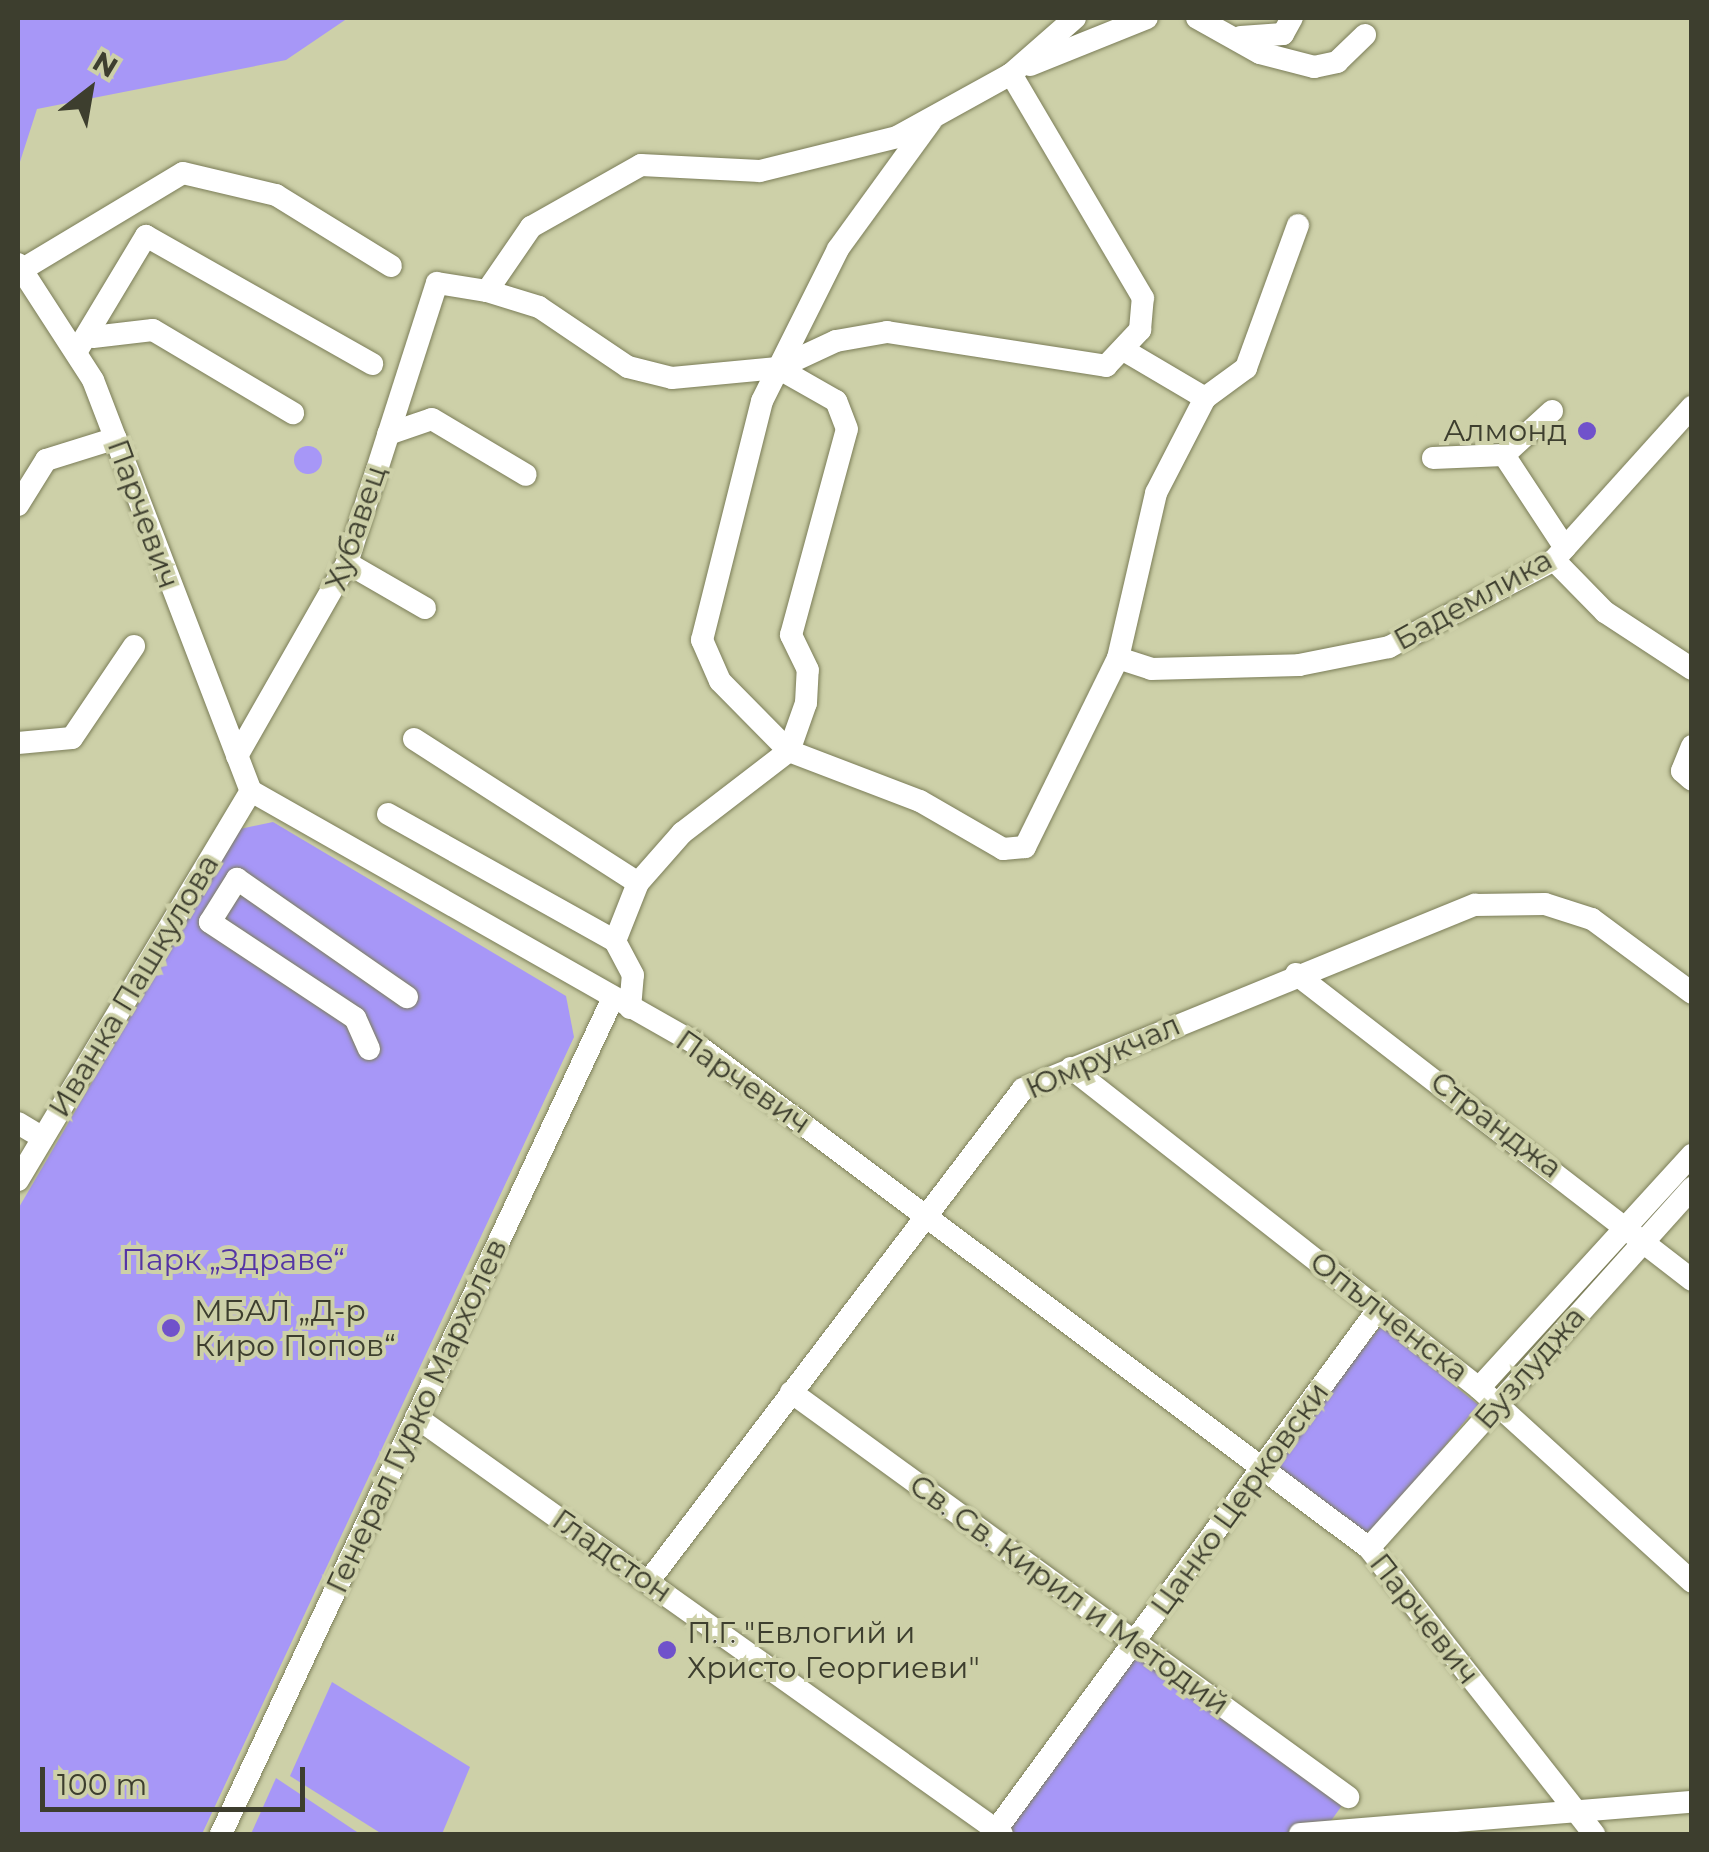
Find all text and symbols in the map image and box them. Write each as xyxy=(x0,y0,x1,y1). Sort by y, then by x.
north arrow xyxy=(40,40,140,140)
text: N xyxy=(87,44,124,85)
place label: Алмонд xyxy=(1443,413,1567,449)
marker: Алмонд xyxy=(1576,420,1598,442)
street label: Парчевич xyxy=(99,434,187,594)
street label: Хубавец xyxy=(318,461,394,595)
street label: Бадемлика xyxy=(1388,542,1558,658)
street label: Иванка Пашкулова xyxy=(41,848,227,1124)
street label: Юмрукчал xyxy=(1020,1007,1186,1107)
street label: Парчевич xyxy=(669,1022,817,1142)
street label: Странджа xyxy=(1423,1064,1569,1186)
street label: Генерал Гурко Мархолев xyxy=(319,1233,515,1599)
park label: Парк „Здраве“ xyxy=(121,1242,345,1278)
street label: Опълченска xyxy=(1303,1244,1475,1390)
place label: МБАЛ „Д-р Киро Попов“ xyxy=(194,1293,396,1364)
street label: Бузлуджа xyxy=(1467,1299,1593,1437)
marker: МБАЛ „Д-р Киро Попов“ xyxy=(158,1315,184,1341)
street label: Цанко Церковски xyxy=(1143,1376,1337,1622)
street label: Св. Св. Кирил и Методий xyxy=(902,1467,1236,1723)
street label: Гладстон xyxy=(545,1502,679,1610)
street label: Парчевич xyxy=(1362,1546,1486,1692)
place label: П.Г. "Евлогий и Христо Георгиеви" xyxy=(687,1615,980,1686)
marker: П.Г. "Евлогий и Христо Георгиеви" xyxy=(656,1639,678,1661)
scale bar xyxy=(45,1747,310,1809)
text: 100 m xyxy=(57,1766,147,1803)

